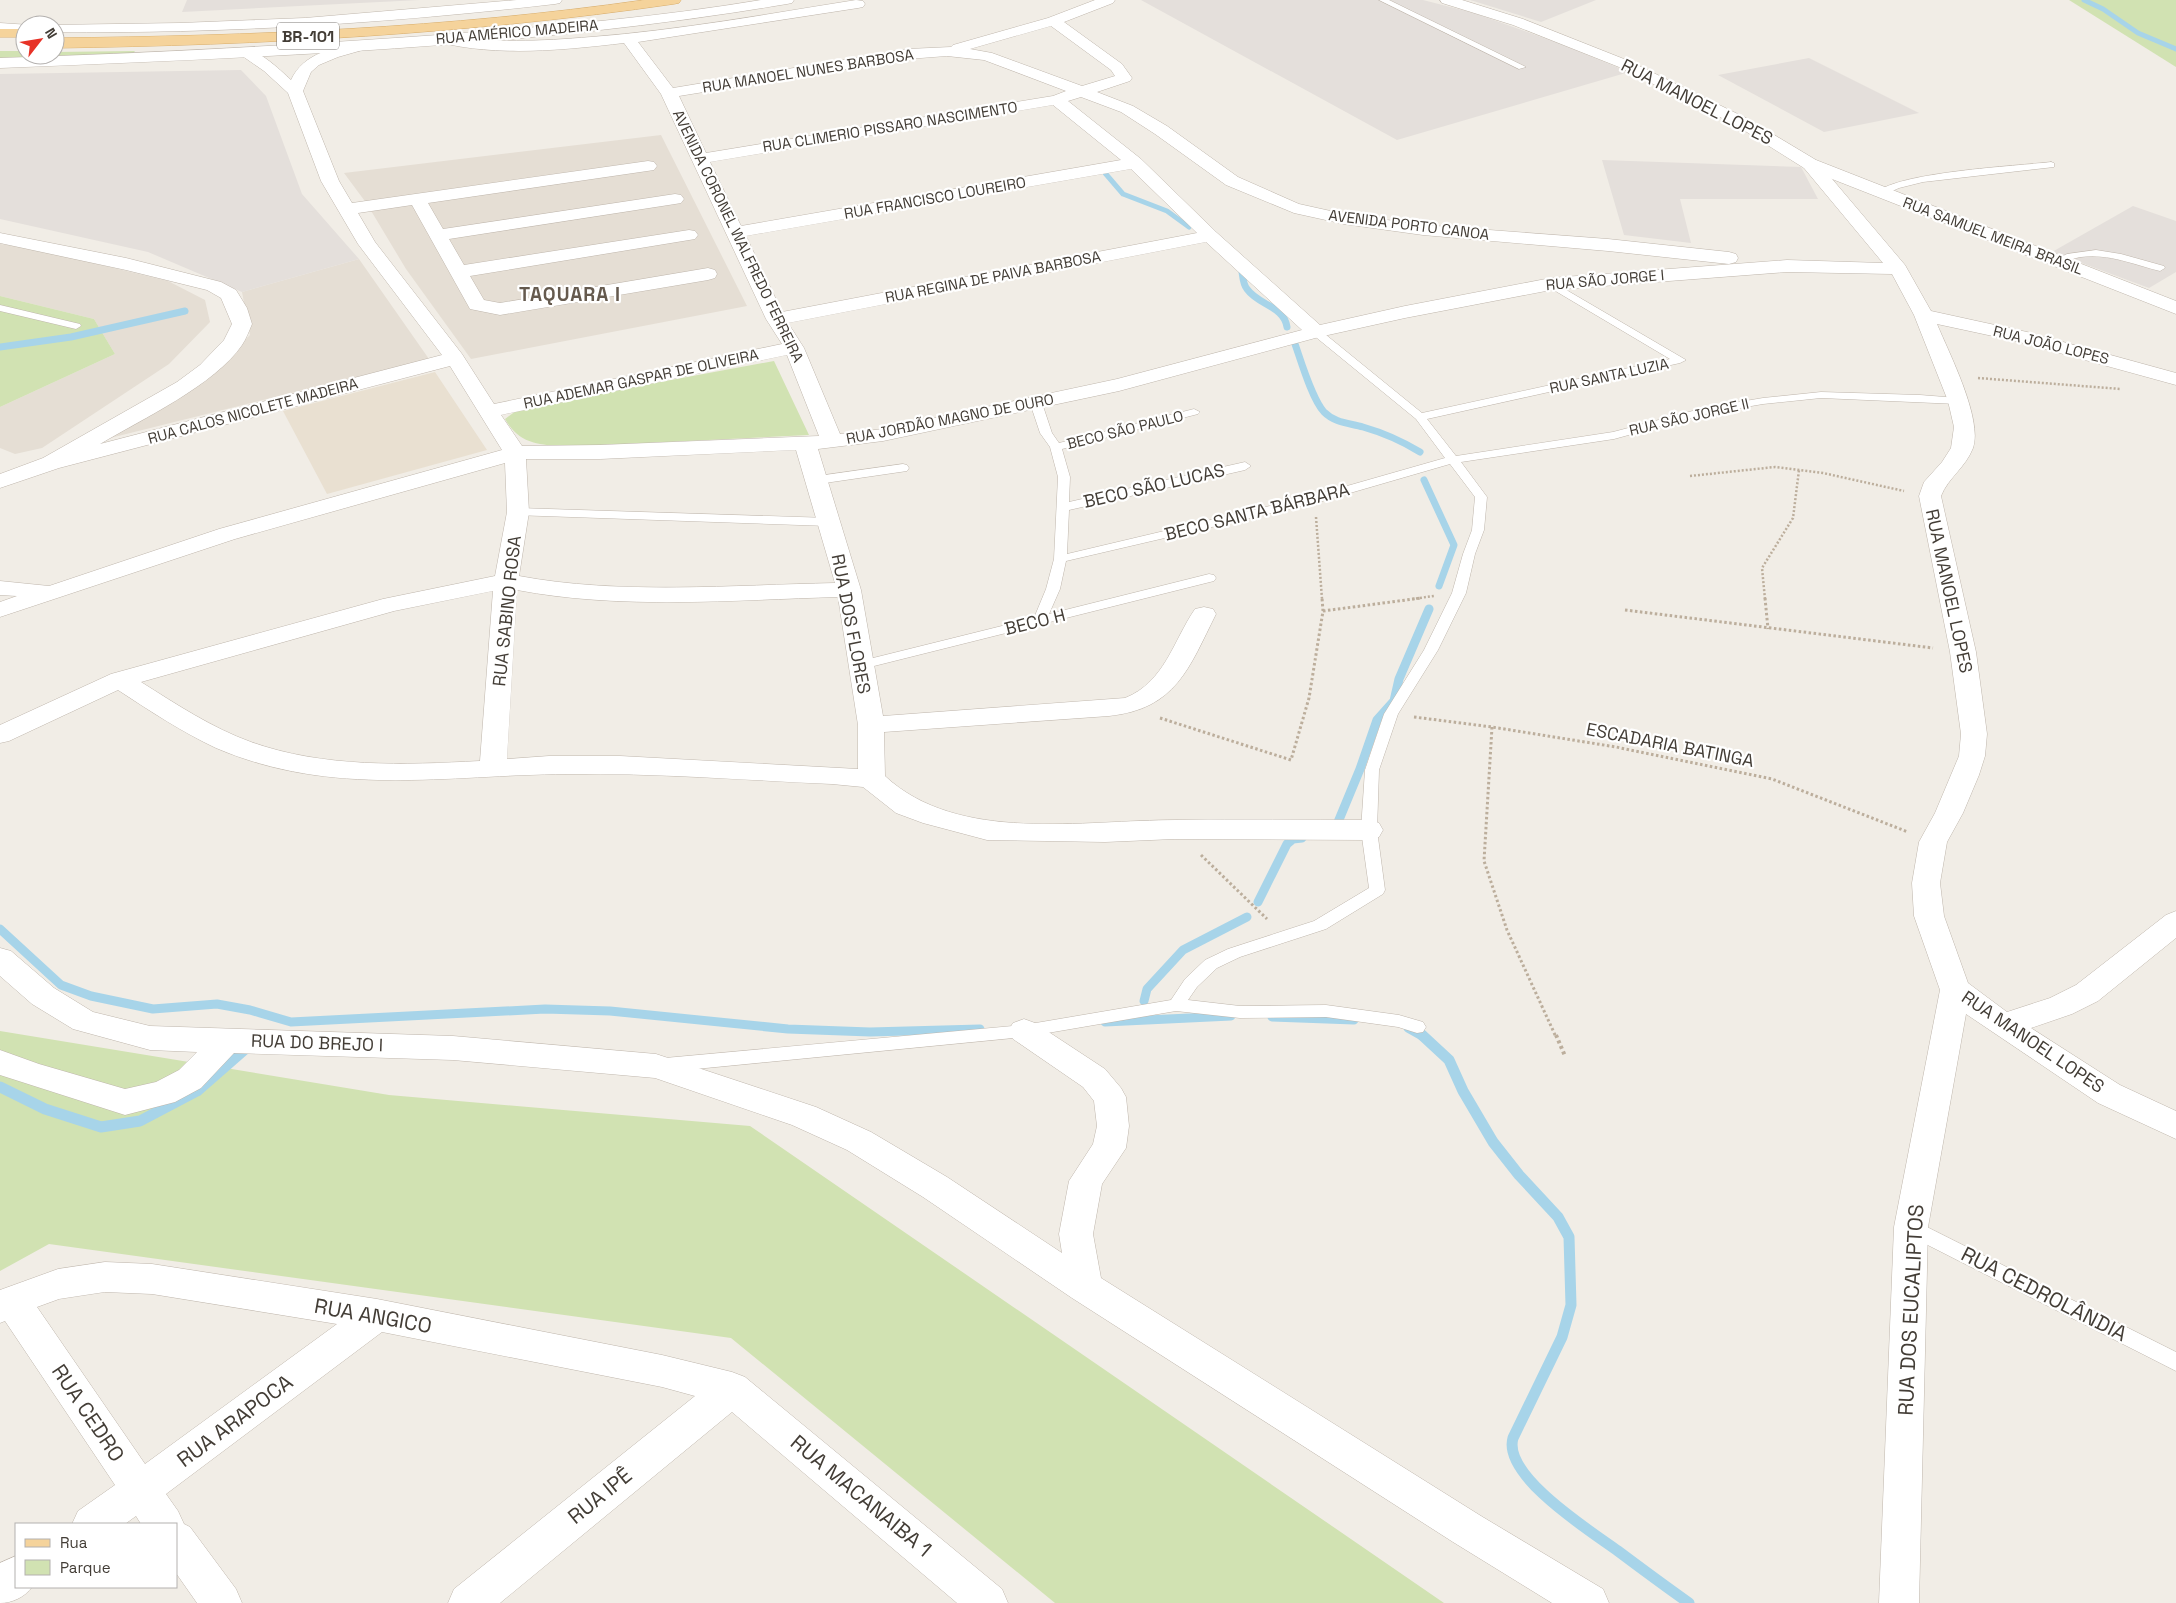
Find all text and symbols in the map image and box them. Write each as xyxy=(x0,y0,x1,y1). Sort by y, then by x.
north arrow xyxy=(15,15,65,65)
street label: RUA AMÉRICO MADEIRA xyxy=(435,15,600,48)
road number: BR-101 xyxy=(277,22,339,50)
text: N xyxy=(41,25,61,42)
street label: RUA MANOEL NUNES BARBOSA xyxy=(701,44,915,97)
street label: RUA MANOEL LOPES xyxy=(1617,53,1777,150)
street label: RUA CLIMERIO PISSARO NASCIMENTO xyxy=(761,97,1019,156)
street label: AVENIDA CORONEL WALFREDO FERREIRA xyxy=(669,106,808,366)
street label: RUA FRANCISCO LOUREIRO xyxy=(842,172,1027,223)
street label: RUA SAMUEL MEIRA BRASIL xyxy=(1900,192,2086,279)
street label: AVENIDA PORTO CANOA xyxy=(1328,205,1491,244)
street label: RUA REGINA DE PAIVA BARBOSA xyxy=(883,246,1103,307)
street label: RUA SÃO JORGE I xyxy=(1545,265,1665,294)
district label: TAQUARA I xyxy=(519,282,621,307)
street label: RUA JOÃO LOPES xyxy=(1991,321,2111,368)
street label: RUA ADEMAR GASPAR DE OLIVEIRA xyxy=(522,344,761,413)
street label: RUA SANTA LUZIA xyxy=(1548,353,1671,397)
street label: RUA CALOS NICOLETE MADEIRA xyxy=(146,373,361,448)
street label: RUA JORDÃO MAGNO DE OURO xyxy=(844,389,1055,448)
street label: RUA SÃO JORGE II xyxy=(1627,393,1751,440)
street label: BECO SÃO PAULO xyxy=(1065,406,1185,453)
street label: BECO SÃO LUCAS xyxy=(1081,458,1227,513)
street label: BECO SANTA BÁRBARA xyxy=(1162,477,1352,546)
street label: RUA MANOEL LOPES xyxy=(1921,507,1978,675)
street label: RUA SABINO ROSA xyxy=(487,534,526,688)
street label: RUA DOS FLORES xyxy=(827,552,876,696)
street label: BECO H xyxy=(1002,603,1068,640)
street label: ESCADARIA BATINGA xyxy=(1584,717,1756,772)
street label: RUA MANOEL LOPES xyxy=(1957,985,2109,1098)
street label: RUA DO BREJO I xyxy=(251,1029,384,1056)
street label: RUA DOS EUCALIPTOS xyxy=(1891,1204,1930,1416)
street label: RUA CEDROLÂNDIA xyxy=(1957,1240,2132,1347)
street label: RUA ANGICO xyxy=(312,1292,434,1339)
street label: RUA CEDRO xyxy=(46,1359,131,1467)
street label: RUA ARAPOCA xyxy=(171,1368,298,1473)
street label: RUA MACANAIBA 1 xyxy=(785,1429,938,1563)
street label: RUA IPÊ xyxy=(562,1462,637,1530)
legend xyxy=(15,1523,178,1588)
text: Rua xyxy=(60,1533,88,1552)
text: Parque xyxy=(60,1558,111,1577)

